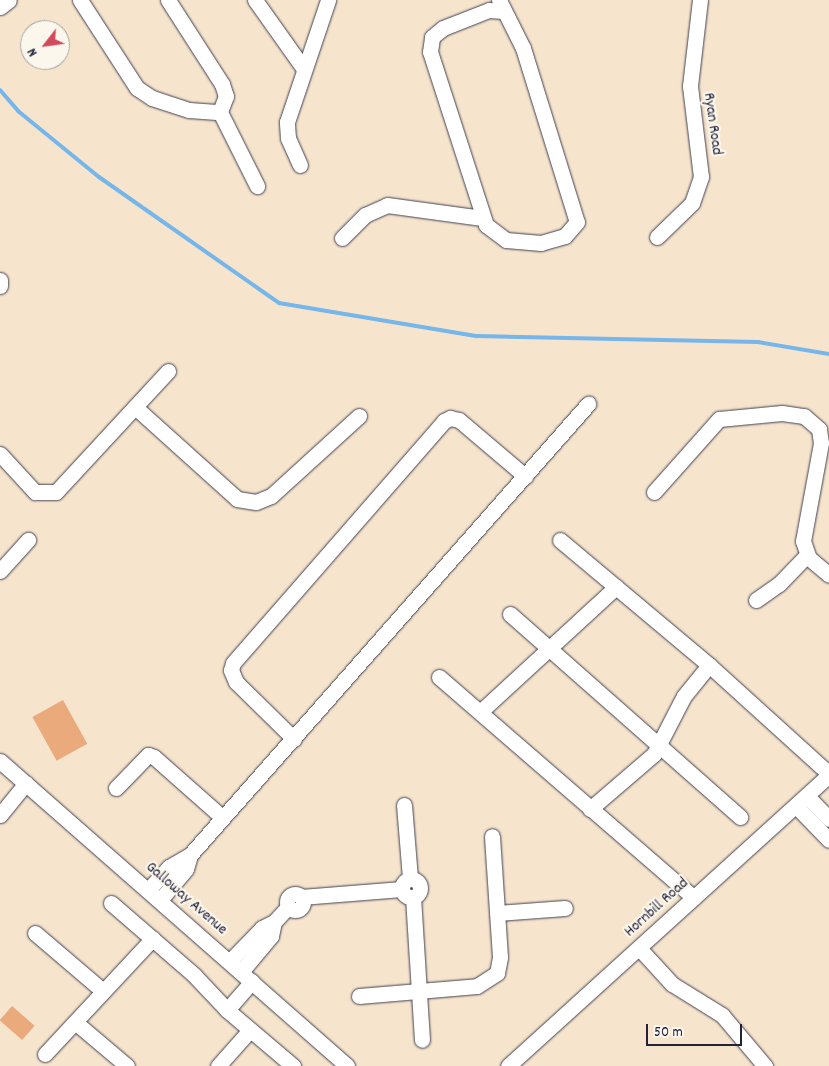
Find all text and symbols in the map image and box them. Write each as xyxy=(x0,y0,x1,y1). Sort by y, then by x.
north arrow xyxy=(20,20,70,70)
text: N xyxy=(22,44,43,60)
street label: Ryan Road xyxy=(698,92,726,156)
street label: Galloway Avenue xyxy=(141,858,231,940)
street label: Hornbill Road xyxy=(621,874,693,942)
scale bar xyxy=(649,1014,745,1046)
text: 50 m xyxy=(654,1022,683,1044)

